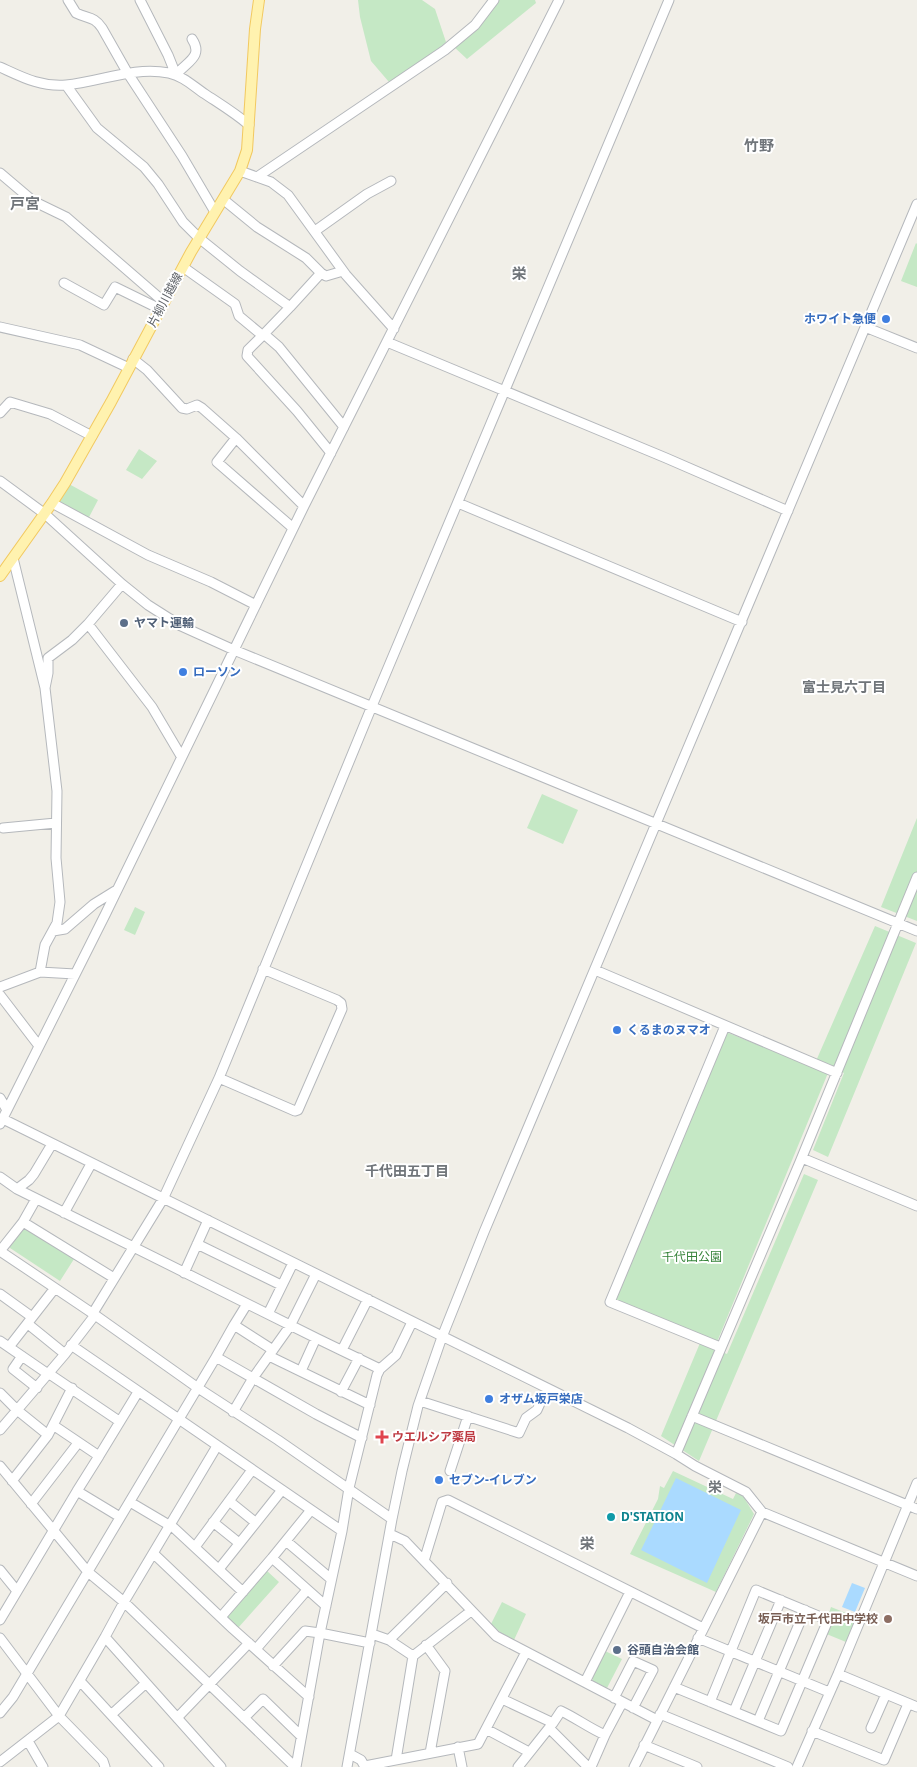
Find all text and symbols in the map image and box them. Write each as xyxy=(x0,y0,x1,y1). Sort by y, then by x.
district label: 竹野 xyxy=(744,135,774,155)
district label: 戸宮 xyxy=(10,193,40,213)
district label: 栄 xyxy=(511,263,527,283)
street label: 片柳川越線 xyxy=(143,269,186,330)
place label: ホワイト急便 xyxy=(804,310,876,327)
marker: ホワイト急便 xyxy=(880,313,892,325)
place label: ヤマト運輸 xyxy=(134,614,194,631)
marker: ヤマト運輸 xyxy=(118,617,130,629)
place label: ローソン xyxy=(193,663,241,680)
marker: ローソン xyxy=(177,666,189,678)
district label: 富士見六丁目 xyxy=(802,677,886,696)
place label: くるまのヌマオ xyxy=(627,1021,711,1038)
marker: くるまのヌマオ xyxy=(611,1024,623,1036)
district label: 千代田五丁目 xyxy=(365,1161,449,1180)
park label: 千代田公園 xyxy=(662,1248,722,1265)
place label: オザム坂戸栄店 xyxy=(499,1390,583,1407)
marker: オザム坂戸栄店 xyxy=(483,1393,495,1405)
place label: ウエルシア薬局 xyxy=(392,1428,476,1445)
marker: ウエルシア薬局 xyxy=(376,1431,388,1443)
place label: セブン-イレブン xyxy=(449,1471,537,1488)
marker: セブン-イレブン xyxy=(433,1474,445,1486)
district label: 栄 xyxy=(708,1477,722,1496)
place label: D'STATION xyxy=(621,1508,684,1525)
marker: D'STATION xyxy=(605,1511,617,1523)
district label: 栄 xyxy=(579,1533,595,1553)
place label: 坂戸市立千代田中学校 xyxy=(758,1610,878,1627)
marker: 坂戸市立千代田中学校 xyxy=(882,1613,894,1625)
place label: 谷頭自治会館 xyxy=(627,1641,699,1658)
marker: 谷頭自治会館 xyxy=(611,1644,623,1656)

